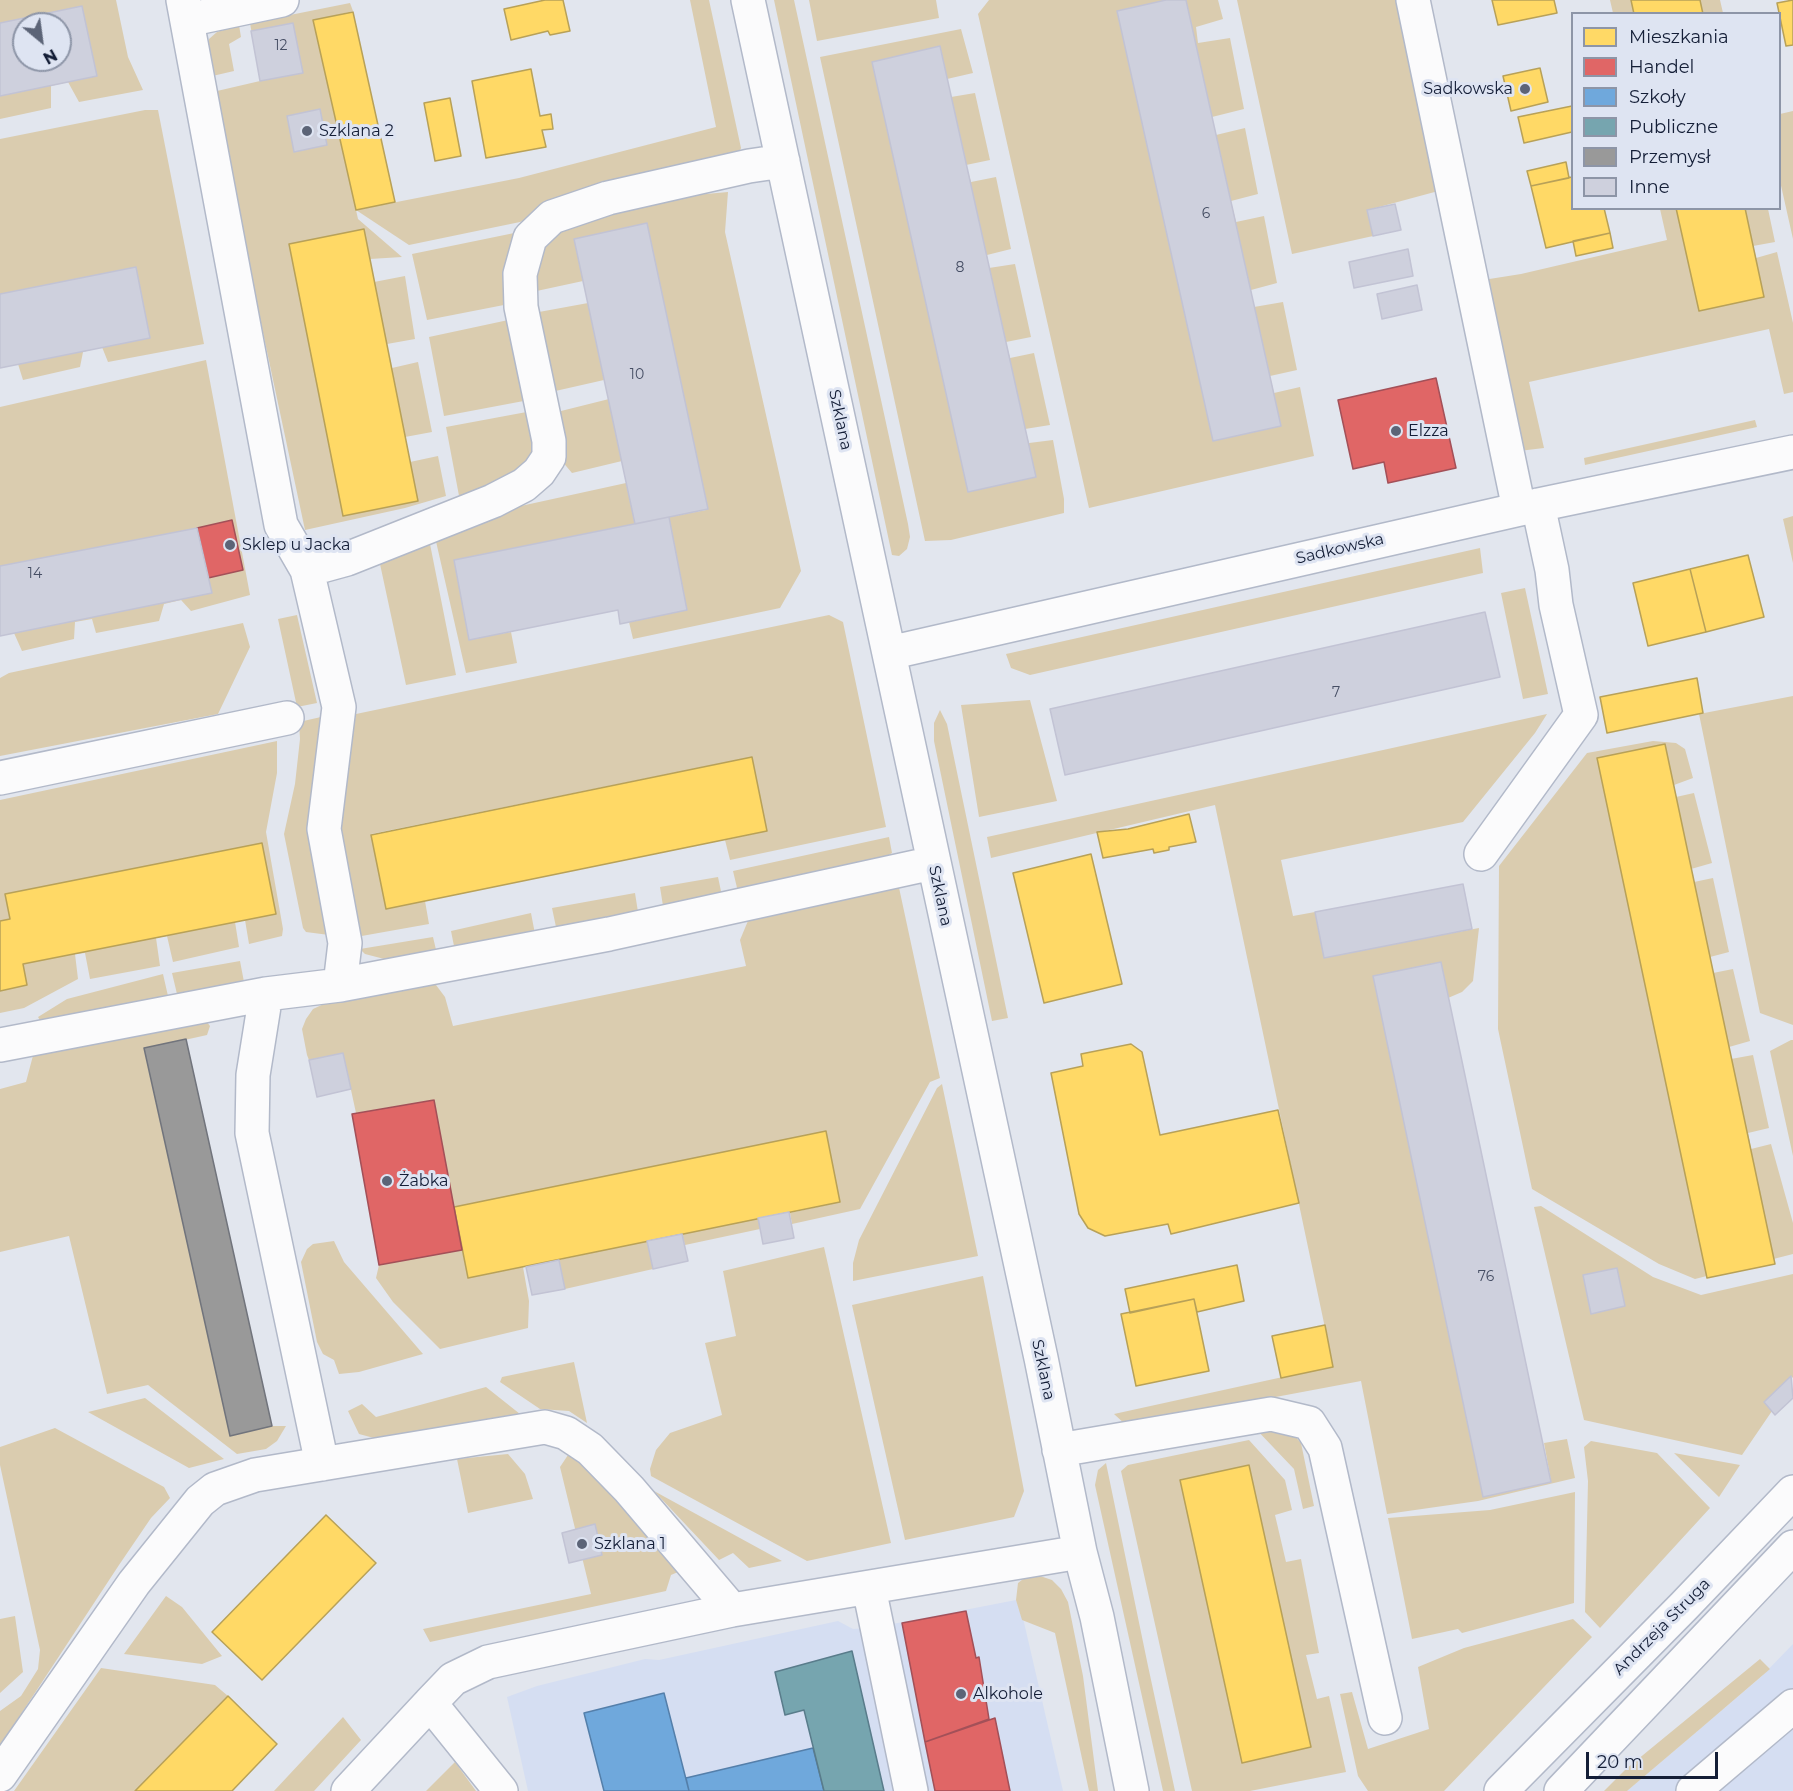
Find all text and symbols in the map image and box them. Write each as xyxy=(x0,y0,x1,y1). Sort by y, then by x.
north arrow xyxy=(12,12,72,72)
legend xyxy=(1571,12,1781,210)
text: Mieszkania xyxy=(1629,26,1729,48)
house number: 12 xyxy=(274,38,288,54)
text: N xyxy=(40,45,60,68)
text: Handel xyxy=(1629,56,1694,78)
place label: Sadkowska xyxy=(1423,79,1513,99)
marker: Sadkowska xyxy=(1518,82,1532,96)
text: Szkoły xyxy=(1629,86,1686,108)
text: Publiczne xyxy=(1629,116,1718,138)
place label: Szklana 2 xyxy=(319,121,394,141)
marker: Szklana 2 xyxy=(300,124,314,138)
text: Przemysł xyxy=(1629,146,1711,168)
text: Inne xyxy=(1629,176,1670,198)
house number: 6 xyxy=(1202,206,1210,222)
house number: 8 xyxy=(956,260,964,276)
house number: 10 xyxy=(630,367,644,383)
street label: Szklana xyxy=(824,388,856,452)
place label: Elzza xyxy=(1408,421,1449,441)
marker: Elzza xyxy=(1389,424,1403,438)
street label: Sadkowska xyxy=(1294,530,1386,568)
place label: Sklep u Jacka xyxy=(242,535,351,555)
marker: Sklep u Jacka xyxy=(223,538,237,552)
house number: 14 xyxy=(28,566,42,582)
house number: 7 xyxy=(1332,685,1340,701)
street label: Szklana xyxy=(924,864,956,928)
place label: Żabka xyxy=(399,1171,449,1191)
marker: Żabka xyxy=(380,1174,394,1188)
house number: 76 xyxy=(1478,1269,1494,1285)
street label: Szklana xyxy=(1027,1338,1059,1402)
place label: Szklana 1 xyxy=(594,1534,666,1554)
marker: Szklana 1 xyxy=(575,1537,589,1551)
street label: Andrzeja Struga xyxy=(1610,1575,1714,1679)
place label: Alkohole xyxy=(973,1684,1043,1704)
marker: Alkohole xyxy=(954,1687,968,1701)
scale bar xyxy=(1589,1740,1721,1778)
text: 20 m xyxy=(1597,1751,1643,1773)

